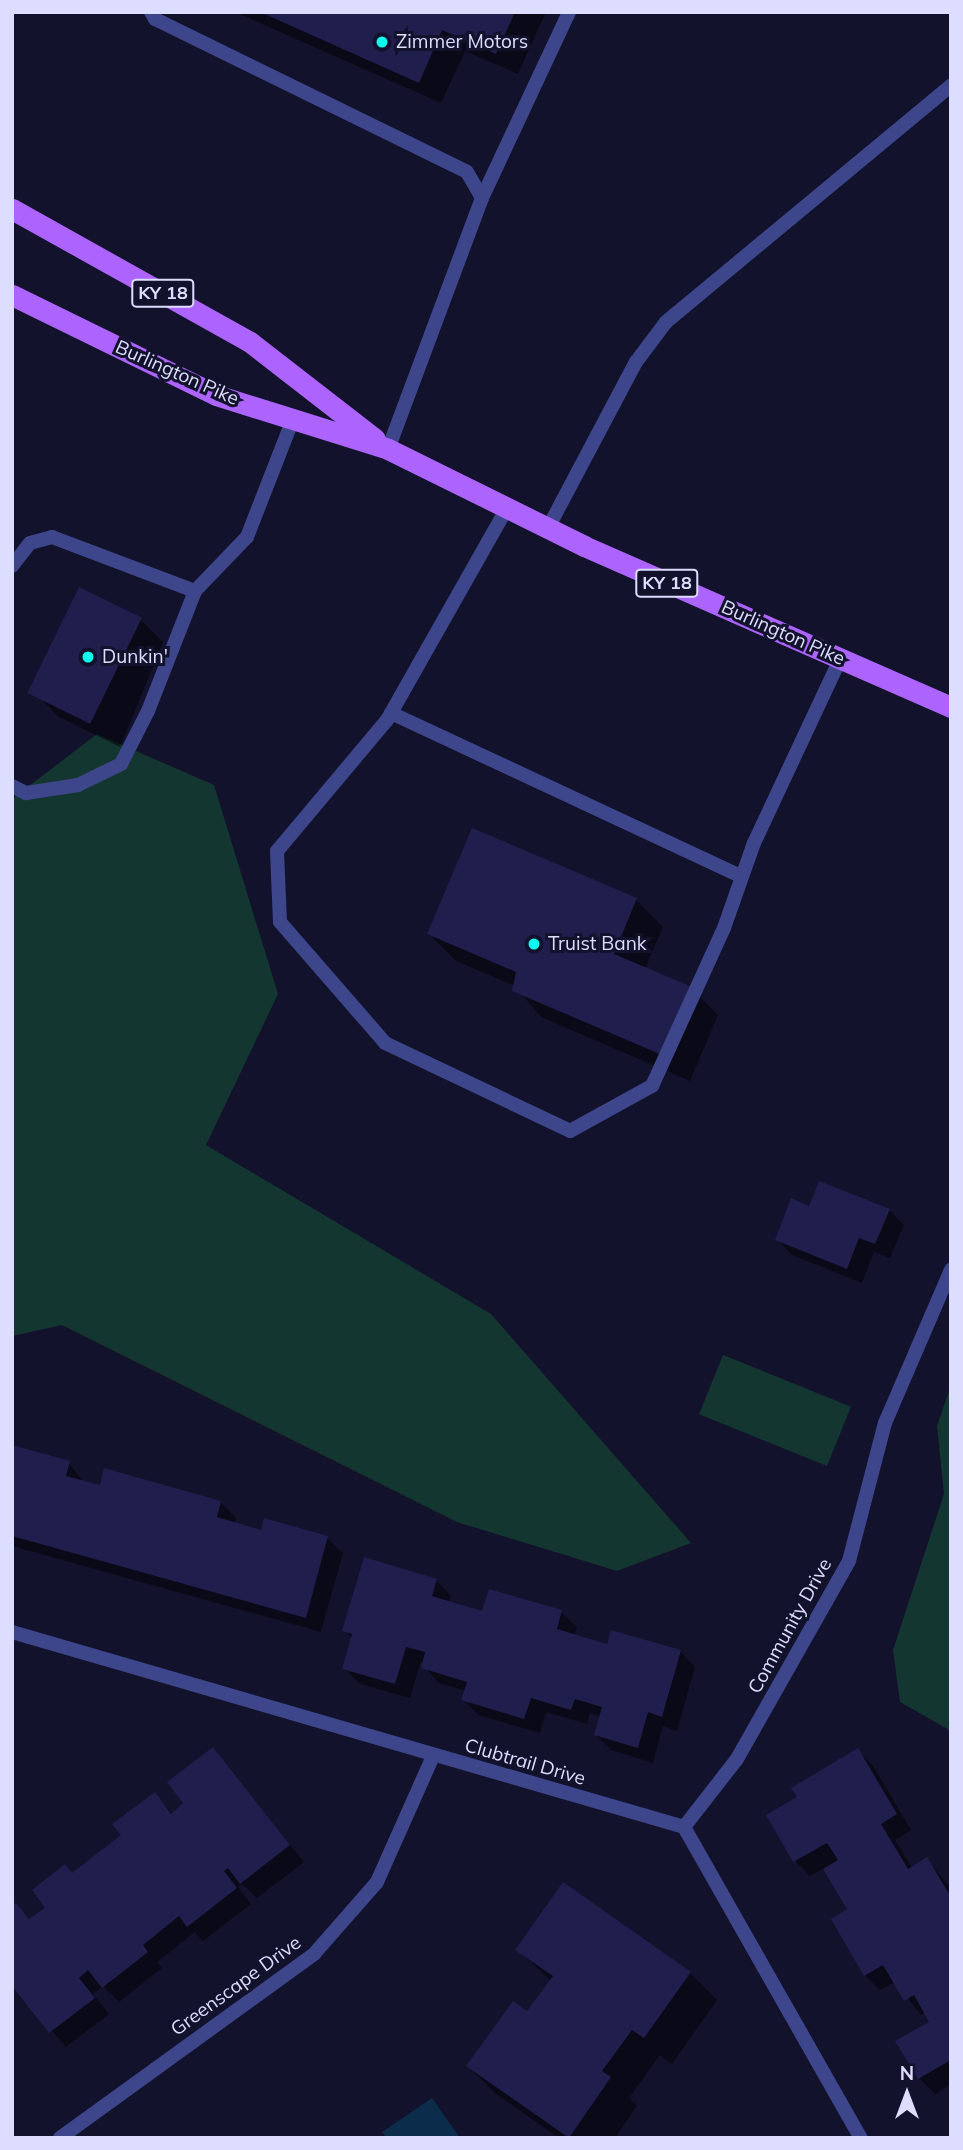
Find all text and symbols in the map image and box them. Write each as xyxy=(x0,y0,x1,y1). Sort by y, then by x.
place label: Zimmer Motors xyxy=(396,31,528,53)
marker: Zimmer Motors xyxy=(374,34,390,50)
road number: KY 18 xyxy=(130,278,196,307)
street label: Burlington Pike xyxy=(112,336,242,410)
road number: KY 18 xyxy=(634,568,700,598)
street label: Burlington Pike xyxy=(718,596,848,670)
place label: Dunkin' xyxy=(102,646,168,668)
marker: Dunkin' xyxy=(80,649,96,665)
place label: Truist Bank xyxy=(548,933,647,955)
marker: Truist Bank xyxy=(526,936,542,952)
street label: Community Drive xyxy=(743,1554,837,1698)
street label: Clubtrail Drive xyxy=(462,1734,588,1790)
street label: Greenscape Drive xyxy=(167,1931,305,2041)
north arrow xyxy=(872,2059,942,2129)
text: N xyxy=(900,2061,914,2085)

